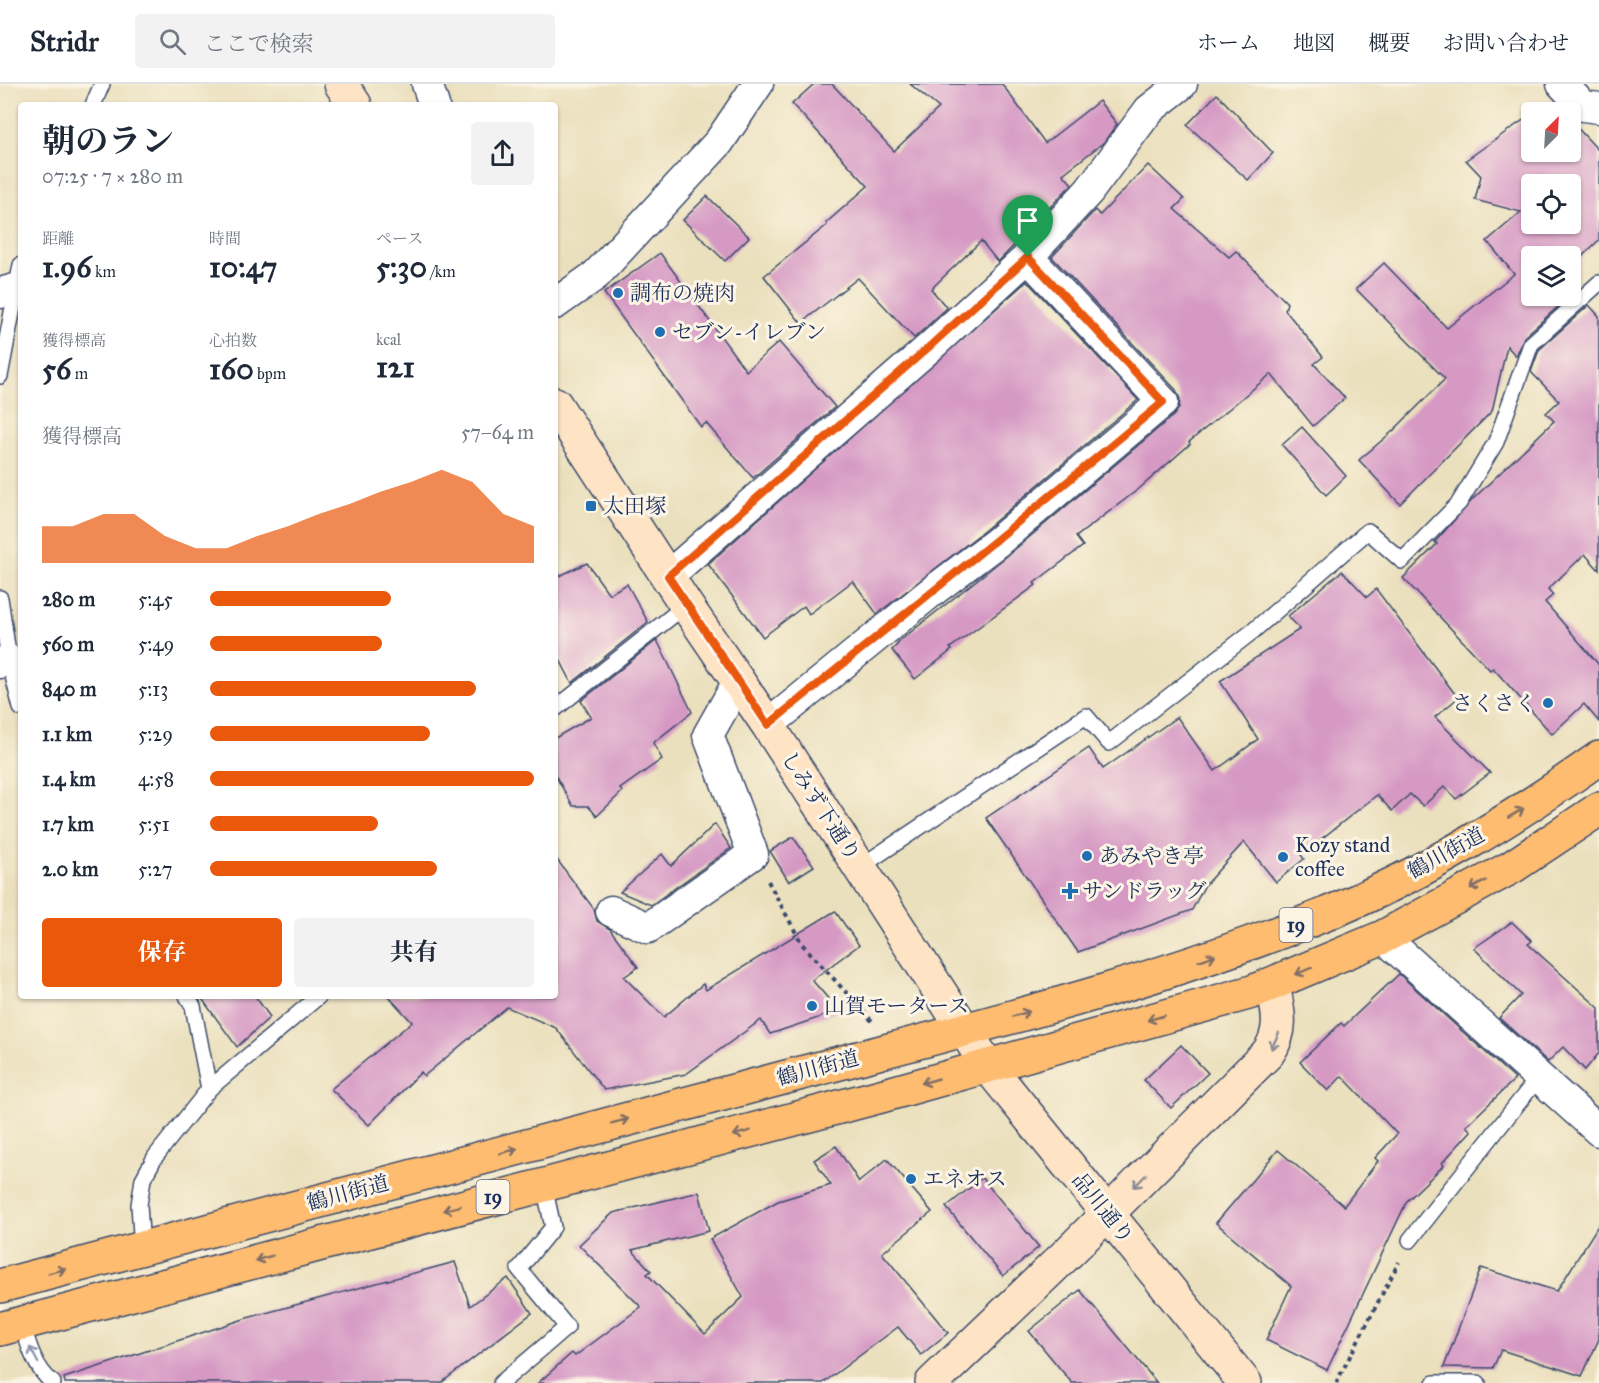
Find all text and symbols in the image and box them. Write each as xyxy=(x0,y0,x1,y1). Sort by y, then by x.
search box xyxy=(135,14,555,68)
text: Stridr xyxy=(30,24,99,59)
icon: search xyxy=(156,25,189,58)
text: ここで検索 xyxy=(204,30,314,57)
text: ホーム xyxy=(1197,30,1260,56)
text: 地図 xyxy=(1293,30,1335,56)
text: 概要 xyxy=(1368,30,1410,56)
text: お問い合わせ xyxy=(1443,30,1569,56)
north arrow xyxy=(1521,102,1581,162)
map controls xyxy=(1521,102,1581,306)
text: 朝のラン xyxy=(42,121,174,161)
button: share xyxy=(471,122,534,185)
text: 07:25 · 7 × 280 m xyxy=(42,164,183,188)
button: locate xyxy=(1521,174,1581,234)
pin xyxy=(1002,195,1053,257)
icon: arrive xyxy=(1011,204,1044,237)
text: 距離 xyxy=(42,229,74,248)
text: 時間 xyxy=(209,229,241,248)
text: ペース xyxy=(376,229,423,248)
button: layers xyxy=(1521,246,1581,306)
text: 1.96 xyxy=(42,249,92,285)
text: 10:47 xyxy=(209,249,277,285)
text: 5:30 xyxy=(376,249,427,285)
text: km xyxy=(92,262,116,281)
text: /km xyxy=(427,262,456,281)
place label: 調布の焼肉 xyxy=(630,280,735,306)
marker: 調布の焼肉 xyxy=(611,286,625,300)
place label: セブン-イレブン xyxy=(672,319,826,345)
marker: セブン-イレブン xyxy=(653,325,667,339)
text: kcal xyxy=(376,330,401,349)
text: 獲得標高 xyxy=(42,331,106,350)
text: 心拍数 xyxy=(209,331,257,350)
text: 121 xyxy=(376,349,415,385)
text: 56 xyxy=(42,351,71,387)
text: 160 xyxy=(209,351,254,387)
text: m xyxy=(71,364,88,383)
text: bpm xyxy=(254,364,286,383)
text: 57–64 m xyxy=(461,420,534,444)
text: 獲得標高 xyxy=(42,424,122,448)
place label: 太田塚 xyxy=(603,493,666,519)
marker: 太田塚 xyxy=(584,499,598,513)
text: 280 m xyxy=(42,587,95,611)
text: 5:45 xyxy=(138,587,173,611)
text: 560 m xyxy=(42,632,94,656)
text: 5:49 xyxy=(138,632,174,656)
text: 840 m xyxy=(42,677,97,701)
text: 5:13 xyxy=(138,677,168,701)
place label: さくさく xyxy=(1452,690,1536,716)
marker: さくさく xyxy=(1541,696,1555,710)
text: 1.1 km xyxy=(42,722,92,746)
text: 5:29 xyxy=(138,722,173,746)
street label: しみず下通り xyxy=(776,746,866,866)
text: 1.4 km xyxy=(42,767,96,791)
text: 4:58 xyxy=(138,767,174,791)
one-way arrow xyxy=(1507,807,1524,819)
text: 1.7 km xyxy=(42,812,94,836)
text: 5:51 xyxy=(138,812,170,836)
street label: 鶴川街道 xyxy=(1403,821,1489,885)
place label: Kozy stand coffee xyxy=(1295,832,1391,882)
place label: あみやき亭 xyxy=(1099,843,1204,869)
marker: あみやき亭 xyxy=(1080,849,1094,863)
marker: Kozy stand coffee xyxy=(1276,850,1290,864)
text: 2.0 km xyxy=(42,857,98,881)
text: 5:27 xyxy=(138,857,172,881)
place label: サンドラッグ xyxy=(1082,878,1207,904)
one-way arrow xyxy=(1470,880,1488,891)
marker: サンドラッグ xyxy=(1063,884,1077,898)
road number: 19 xyxy=(1280,908,1312,942)
button: 保存 xyxy=(42,918,282,987)
button: 共有 xyxy=(294,918,534,987)
one-way arrow xyxy=(1197,951,1216,962)
one-way arrow xyxy=(1295,966,1313,977)
place label: 山賀モータース xyxy=(824,993,969,1019)
marker: 山賀モータース xyxy=(805,999,819,1013)
one-way arrow xyxy=(1011,1008,1030,1019)
one-way arrow xyxy=(1147,1013,1166,1025)
one-way arrow xyxy=(1268,1032,1280,1050)
street label: 鶴川街道 xyxy=(774,1045,862,1091)
one-way arrow xyxy=(921,1076,940,1087)
one-way arrow xyxy=(611,1115,630,1126)
one-way arrow xyxy=(733,1128,752,1139)
one-way arrow xyxy=(499,1144,518,1156)
place label: エネオス xyxy=(923,1166,1007,1192)
street label: 品川通り xyxy=(1066,1167,1140,1249)
street label: 鶴川街道 xyxy=(304,1170,392,1216)
marker: エネオス xyxy=(904,1172,918,1186)
one-way arrow xyxy=(1133,1174,1147,1189)
road number: 19 xyxy=(476,1180,510,1214)
one-way arrow xyxy=(443,1202,462,1214)
one-way arrow xyxy=(254,1253,273,1265)
one-way arrow xyxy=(47,1265,66,1276)
one-way arrow xyxy=(28,1347,39,1365)

